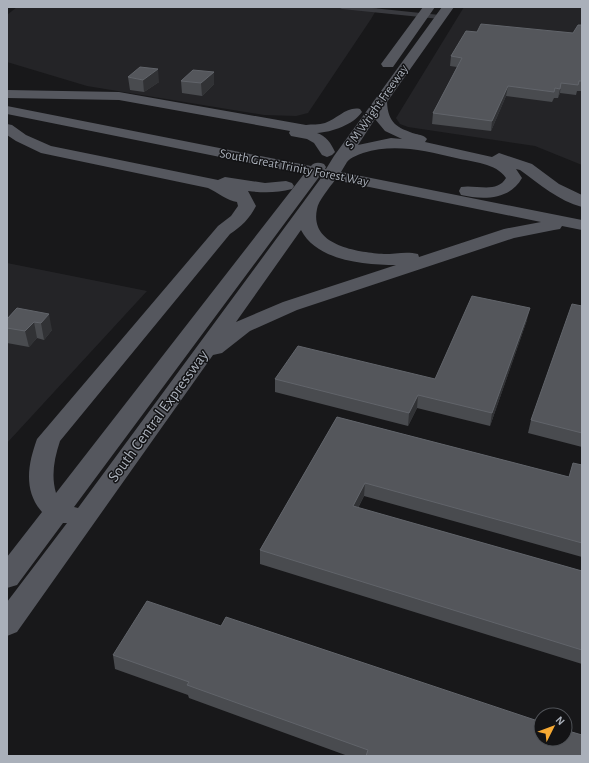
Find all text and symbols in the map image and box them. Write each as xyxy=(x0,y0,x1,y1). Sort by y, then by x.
street label: S M Wright Freeway xyxy=(343,62,411,152)
street label: South Great Trinity Forest Way xyxy=(218,147,370,189)
street label: South Central Expressway xyxy=(105,347,212,485)
north arrow xyxy=(533,707,573,747)
text: N xyxy=(553,714,567,727)

